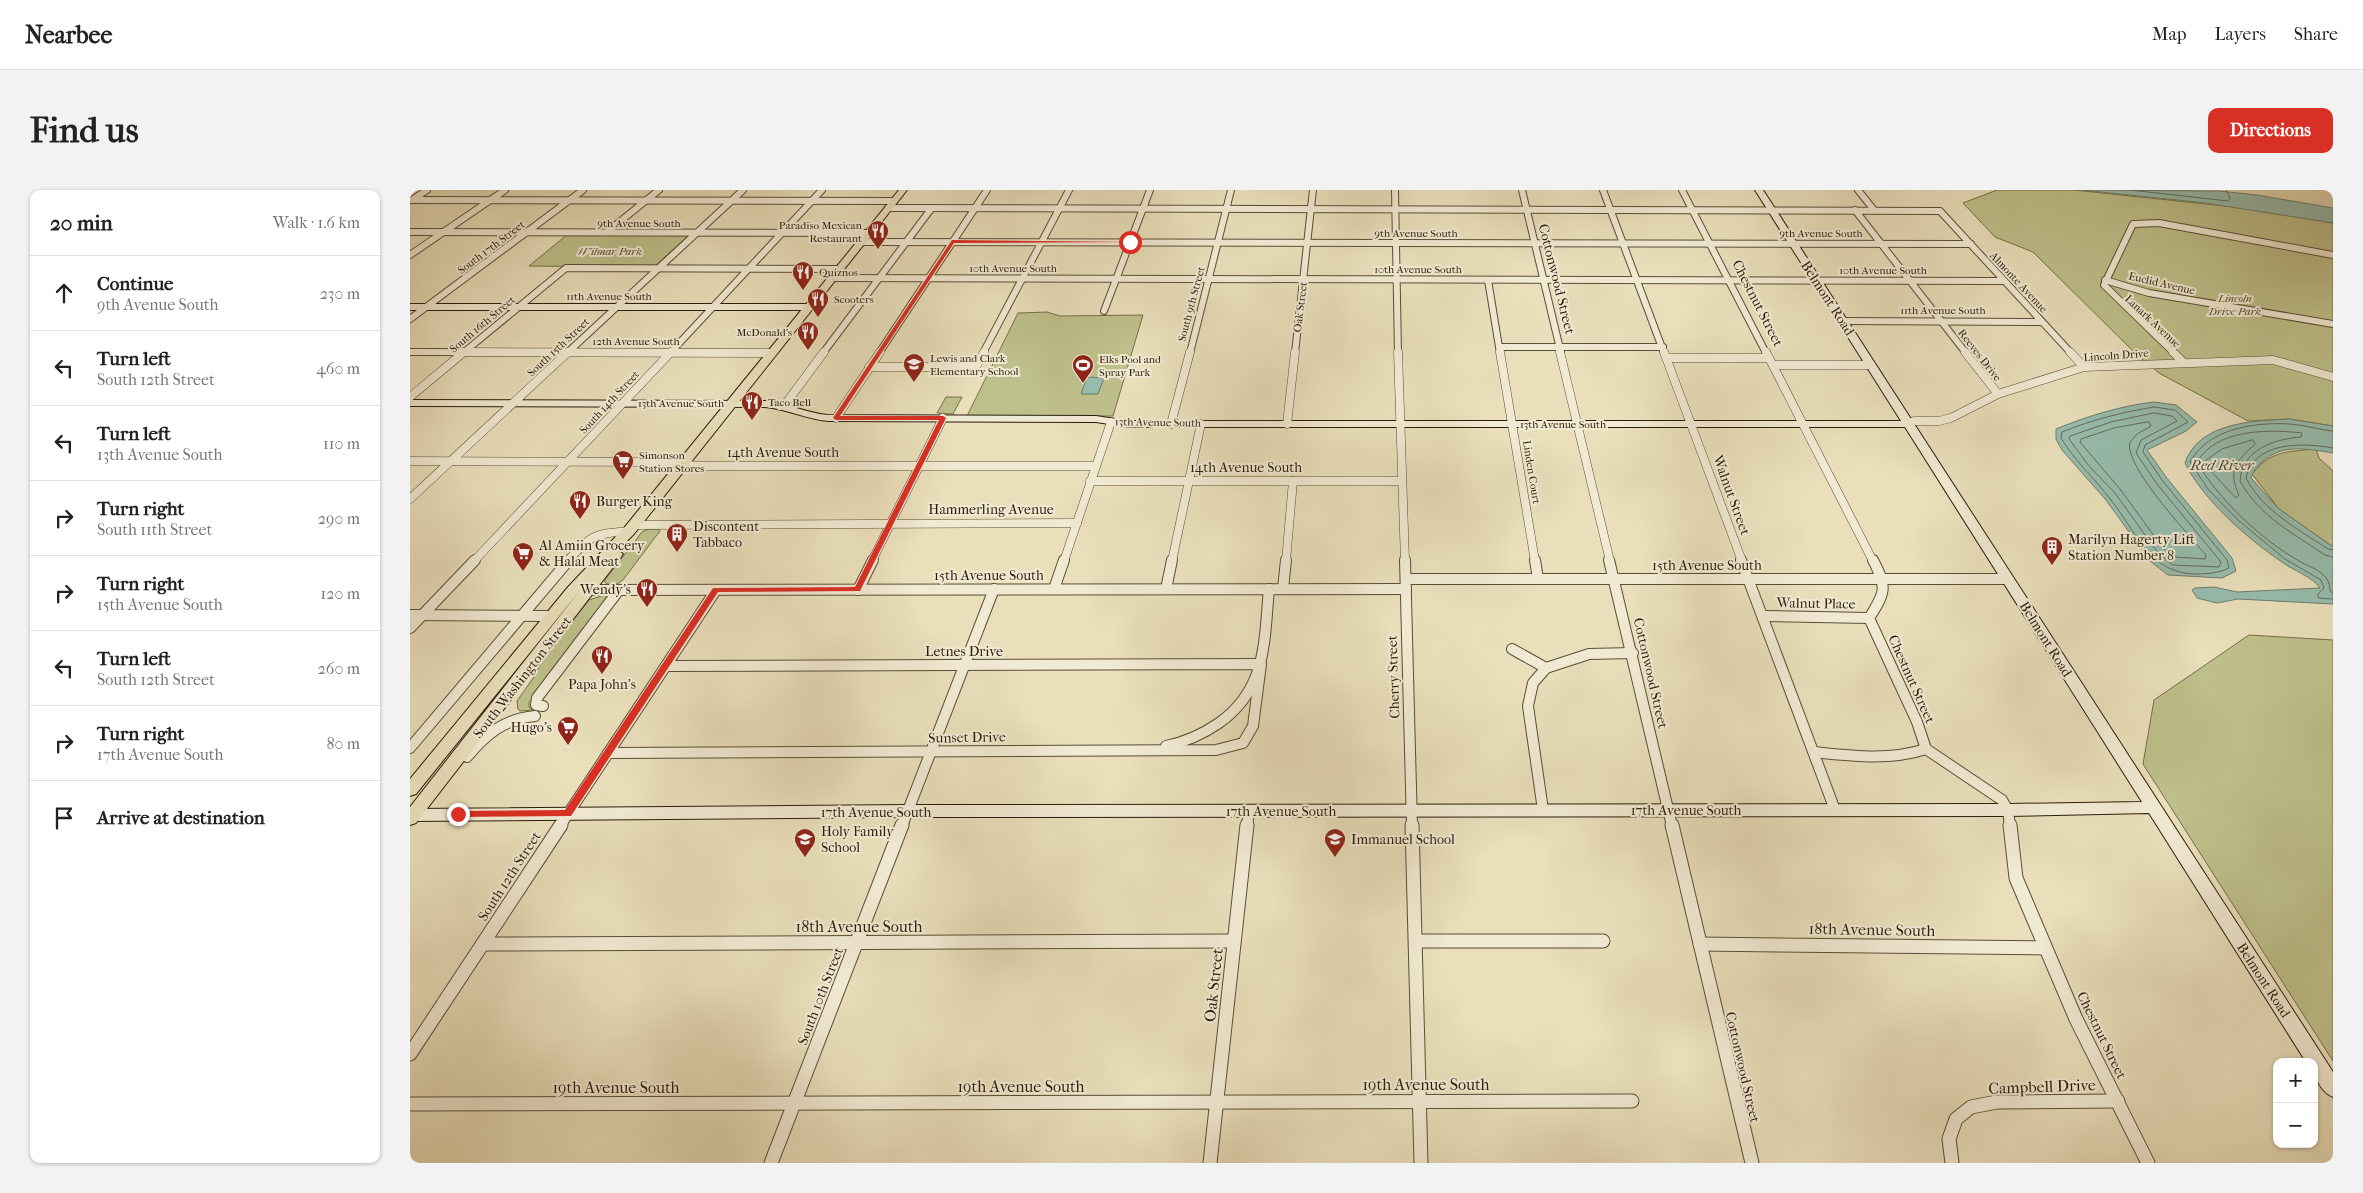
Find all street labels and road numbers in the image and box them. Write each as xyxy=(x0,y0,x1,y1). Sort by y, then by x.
street label: 9th Avenue South xyxy=(597,217,682,230)
street label: South 17th Street xyxy=(455,218,527,277)
street label: Cottonwood Street xyxy=(1535,222,1578,336)
street label: 9th Avenue South xyxy=(1374,227,1459,240)
street label: 9th Avenue South xyxy=(1779,227,1864,240)
street label: Almonte Avenue xyxy=(1986,249,2050,316)
street label: Chestnut Street xyxy=(1728,257,1787,349)
street label: Belmont Road xyxy=(1797,258,1858,339)
street label: 10th Avenue South xyxy=(969,262,1058,275)
street label: 10th Avenue South xyxy=(1374,263,1463,276)
street label: 10th Avenue South xyxy=(1839,264,1928,277)
street label: South 9th Street xyxy=(1175,265,1208,343)
street label: Euclid Avenue xyxy=(2127,270,2197,298)
street label: Oak Street xyxy=(1291,281,1310,333)
street label: 11th Avenue South xyxy=(566,290,653,303)
street label: Lanark Avenue xyxy=(2122,292,2184,351)
street label: South 16th Street xyxy=(447,293,518,355)
street label: 11th Avenue South xyxy=(1900,304,1987,317)
street label: South 15th Street xyxy=(525,315,592,379)
street label: Reeves Drive xyxy=(1955,327,2004,384)
street label: 12th Avenue South xyxy=(592,335,680,348)
street label: Lincoln Drive xyxy=(2083,347,2150,364)
street label: South 14th Street xyxy=(577,368,642,437)
street label: 13th Avenue South xyxy=(638,397,725,410)
street label: 13th Avenue South xyxy=(1115,415,1202,430)
street label: 13th Avenue South xyxy=(1520,418,1607,431)
street label: Linden Court xyxy=(1520,439,1543,505)
street label: 14th Avenue South xyxy=(727,444,839,461)
street label: Walnut Street xyxy=(1709,452,1754,538)
street label: 14th Avenue South xyxy=(1190,459,1302,476)
street label: Hammerling Avenue xyxy=(928,501,1054,518)
street label: 15th Avenue South xyxy=(1652,557,1762,574)
street label: 15th Avenue South xyxy=(934,567,1044,584)
street label: Walnut Place xyxy=(1775,594,1856,613)
street label: Belmont Road xyxy=(2016,598,2076,680)
street label: South Washington Street xyxy=(469,613,575,742)
street label: Cottonwood Street xyxy=(1629,616,1672,730)
street label: Chestnut Street xyxy=(1884,632,1939,726)
street label: Cherry Street xyxy=(1384,635,1403,719)
street label: Letnes Drive xyxy=(925,643,1003,660)
street label: Sunset Drive xyxy=(928,728,1006,747)
street label: 17th Avenue South xyxy=(1631,802,1741,819)
street label: 17th Avenue South xyxy=(1226,803,1336,820)
street label: 17th Avenue South xyxy=(821,804,931,821)
street label: South 12th Street xyxy=(474,828,545,924)
street label: 18th Avenue South xyxy=(796,917,922,936)
street label: 18th Avenue South xyxy=(1808,919,1936,940)
street label: Belmont Road xyxy=(2233,940,2294,1021)
street label: South 10th Street xyxy=(794,945,847,1047)
street label: Oak Street xyxy=(1200,947,1227,1023)
street label: Chestnut Street xyxy=(2073,989,2130,1082)
street label: Cottonwood Street xyxy=(1721,1010,1764,1124)
street label: 19th Avenue South xyxy=(1362,1075,1490,1094)
street label: Campbell Drive xyxy=(1988,1075,2096,1098)
street label: 19th Avenue South xyxy=(957,1077,1085,1096)
street label: 19th Avenue South xyxy=(552,1078,680,1097)

